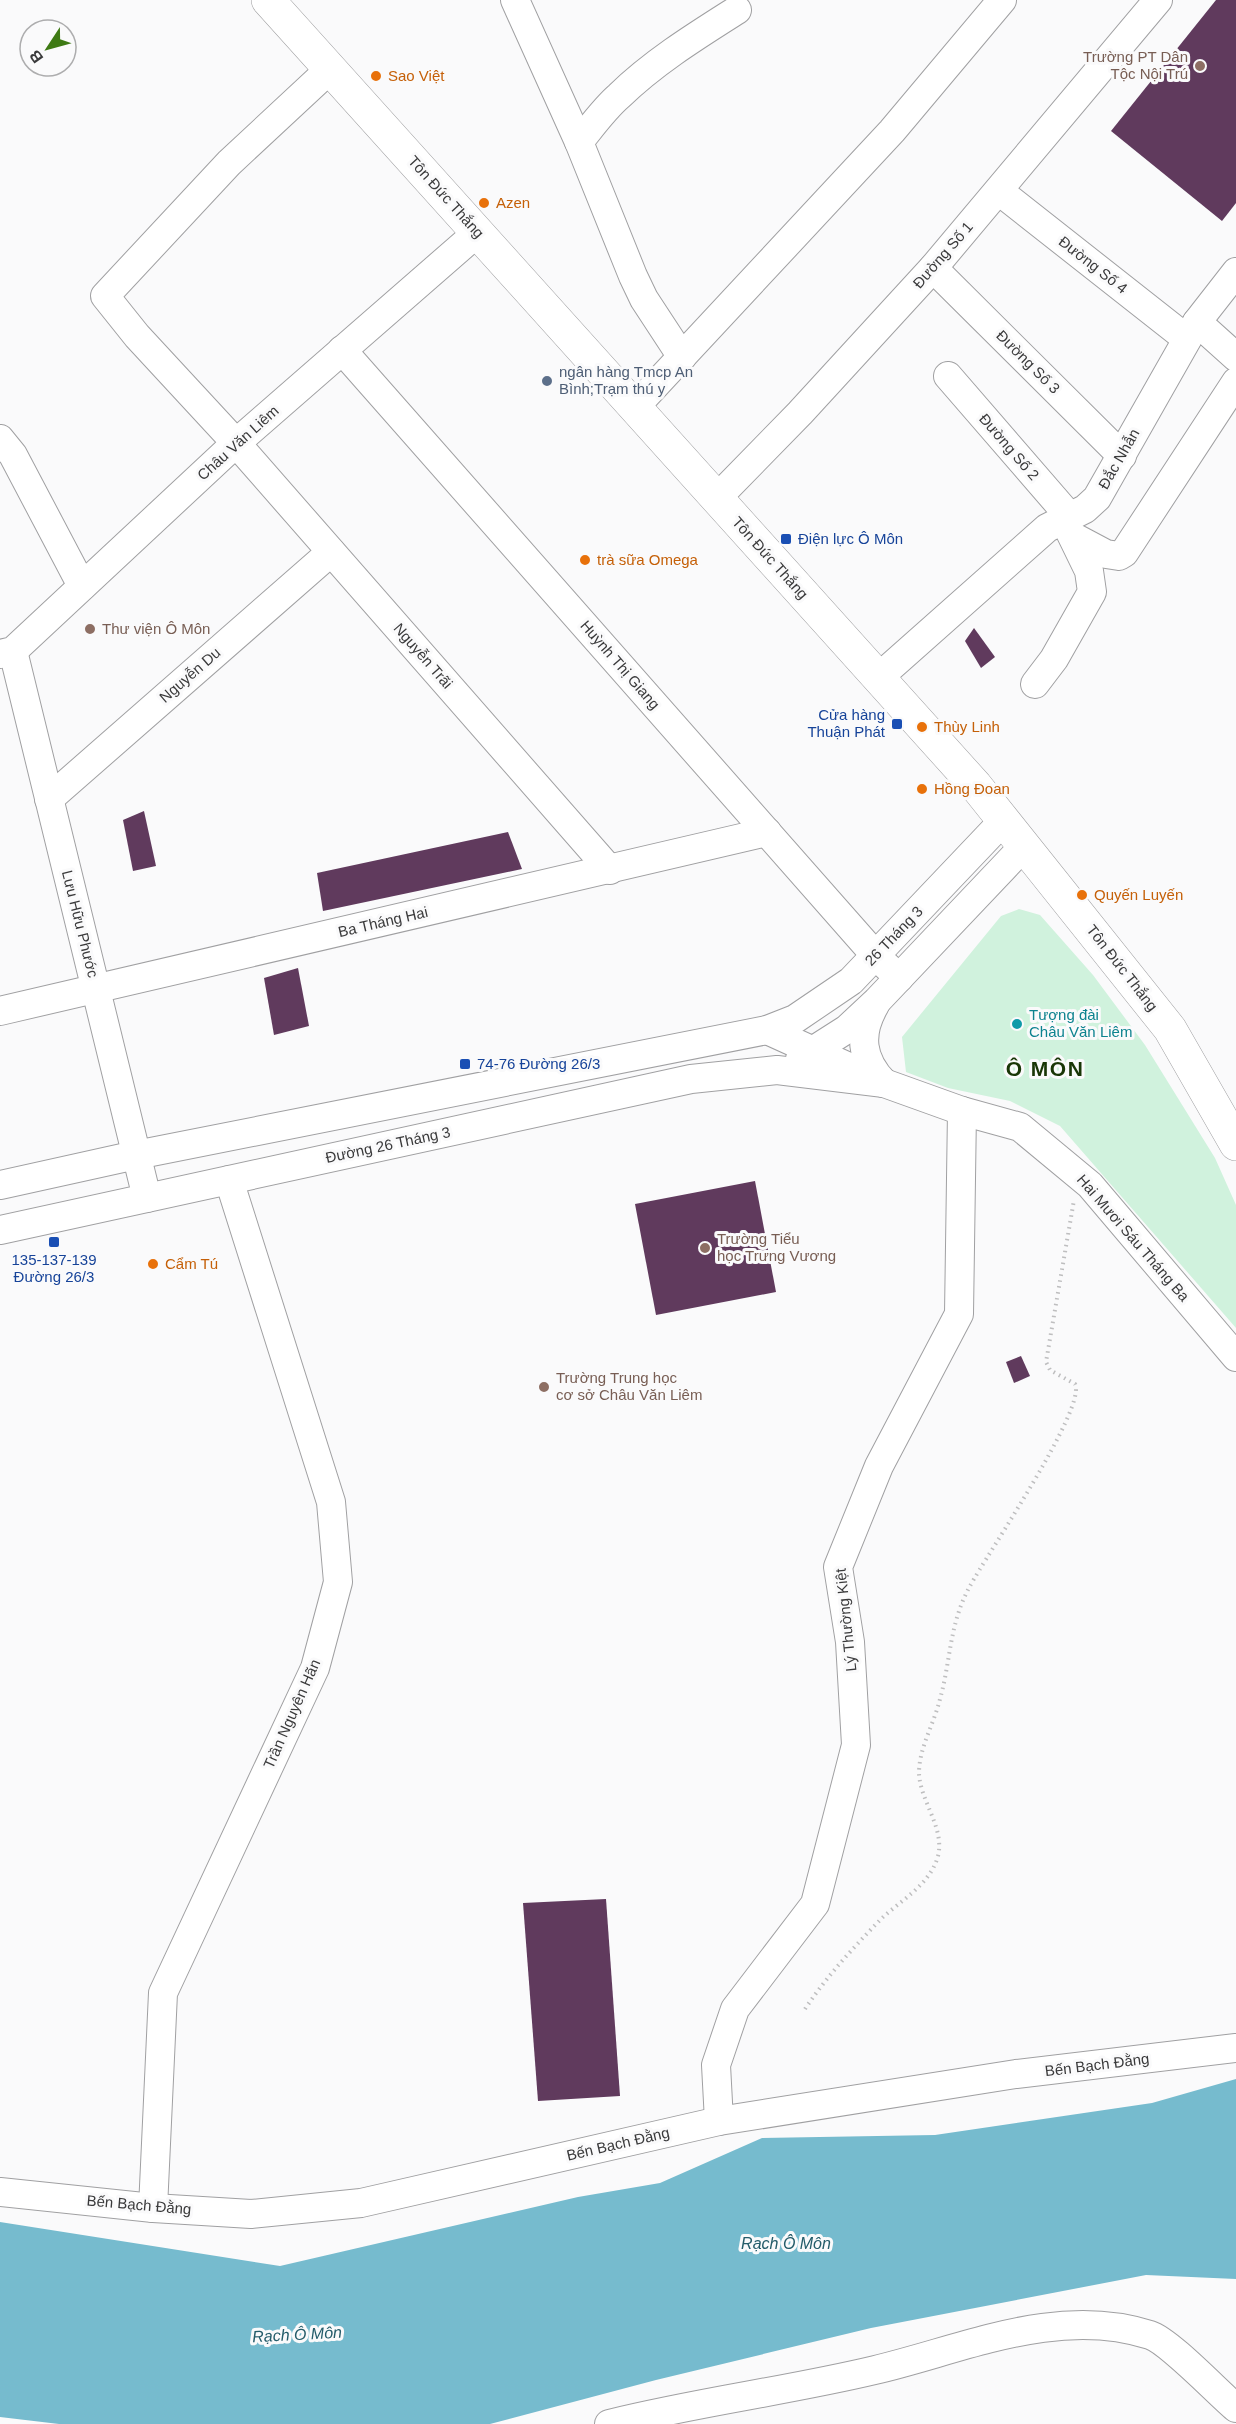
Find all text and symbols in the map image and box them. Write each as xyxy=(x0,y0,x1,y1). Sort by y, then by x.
north arrow xyxy=(18,18,78,78)
text: B xyxy=(26,47,47,66)
place label: Trường PT Dân Tộc Nội Trú xyxy=(1083,48,1188,82)
marker: Trường PT Dân Tộc Nội Trú xyxy=(1193,59,1207,73)
place label: Sao Việt xyxy=(388,67,445,84)
marker: Sao Việt xyxy=(369,69,383,83)
street label: Tôn Đức Thắng xyxy=(405,152,488,241)
place label: Azen xyxy=(496,194,530,211)
marker: Azen xyxy=(477,196,491,210)
street label: Đường Số 1 xyxy=(909,218,976,291)
street label: Đường Số 4 xyxy=(1056,233,1131,297)
street label: Đường Số 3 xyxy=(993,326,1064,397)
place label: ngân hàng Tmcp An Bình;Trạm thú y xyxy=(559,363,693,397)
marker: ngân hàng Tmcp An Bình;Trạm thú y xyxy=(540,374,554,388)
street label: Châu Văn Liêm xyxy=(194,402,282,484)
street label: Đường Số 2 xyxy=(976,410,1043,483)
street label: Đắc Nhẫn xyxy=(1095,426,1143,492)
street label: Tôn Đức Thắng xyxy=(729,513,812,602)
place label: Điện lực Ô Môn xyxy=(798,530,903,547)
marker: Điện lực Ô Môn xyxy=(779,532,793,546)
place label: trà sữa Omega xyxy=(597,551,699,568)
marker: trà sữa Omega xyxy=(578,553,592,567)
street label: Huỳnh Thị Giang xyxy=(577,617,664,713)
place label: Thư viện Ô Môn xyxy=(102,620,210,637)
street label: Nguyễn Trãi xyxy=(390,620,456,692)
marker: Thư viện Ô Môn xyxy=(83,622,97,636)
street label: Nguyễn Du xyxy=(156,644,224,706)
place label: Cửa hàng Thuận Phát xyxy=(807,706,886,740)
marker: Cửa hàng Thuận Phát xyxy=(890,717,904,731)
place label: Thùy Linh xyxy=(934,718,1000,735)
marker: Thùy Linh xyxy=(915,720,929,734)
place label: Hồng Đoan xyxy=(934,780,1010,797)
marker: Hồng Đoan xyxy=(915,782,929,796)
street label: Lưu Hữu Phước xyxy=(59,868,102,980)
place label: Quyến Luyến xyxy=(1094,886,1183,903)
marker: Quyến Luyến xyxy=(1075,888,1089,902)
street label: Ba Tháng Hai xyxy=(336,903,429,940)
street label: 26 Tháng 3 xyxy=(861,903,926,969)
street label: Tôn Đức Thắng xyxy=(1083,921,1161,1014)
place label: Tượng đài Châu Văn Liêm xyxy=(1029,1006,1132,1040)
marker: Tượng đài Châu Văn Liêm xyxy=(1010,1017,1024,1031)
place label: 74-76 Đường 26/3 xyxy=(477,1055,600,1072)
marker: 74-76 Đường 26/3 xyxy=(458,1057,472,1071)
district label: Ô MÔN xyxy=(1006,1057,1084,1080)
street label: Đường 26 Tháng 3 xyxy=(324,1123,452,1166)
street label: Hai Mươi Sáu Tháng Ba xyxy=(1074,1171,1193,1305)
place label: Trường Tiểu học Trưng Vương xyxy=(717,1230,836,1264)
marker: 135-137-139 Đường 26/3 xyxy=(47,1235,61,1249)
marker: Trường Tiểu học Trưng Vương xyxy=(698,1241,712,1255)
place label: 135-137-139 Đường 26/3 xyxy=(11,1251,97,1285)
place label: Cẩm Tú xyxy=(165,1255,218,1272)
marker: Cẩm Tú xyxy=(146,1257,160,1271)
place label: Trường Trung học cơ sở Châu Văn Liêm xyxy=(556,1369,702,1403)
marker: Trường Trung học cơ sở Châu Văn Liêm xyxy=(537,1380,551,1394)
street label: Lý Thường Kiệt xyxy=(832,1567,859,1673)
street label: Trần Nguyên Hãn xyxy=(260,1657,323,1771)
street label: Bến Bạch Đằng xyxy=(1044,2050,1150,2079)
street label: Bến Bạch Đằng xyxy=(565,2123,671,2164)
street label: Bến Bạch Đằng xyxy=(86,2191,192,2218)
water label: Rạch Ô Môn xyxy=(741,2234,831,2252)
water label: Rạch Ô Môn xyxy=(252,2323,342,2345)

